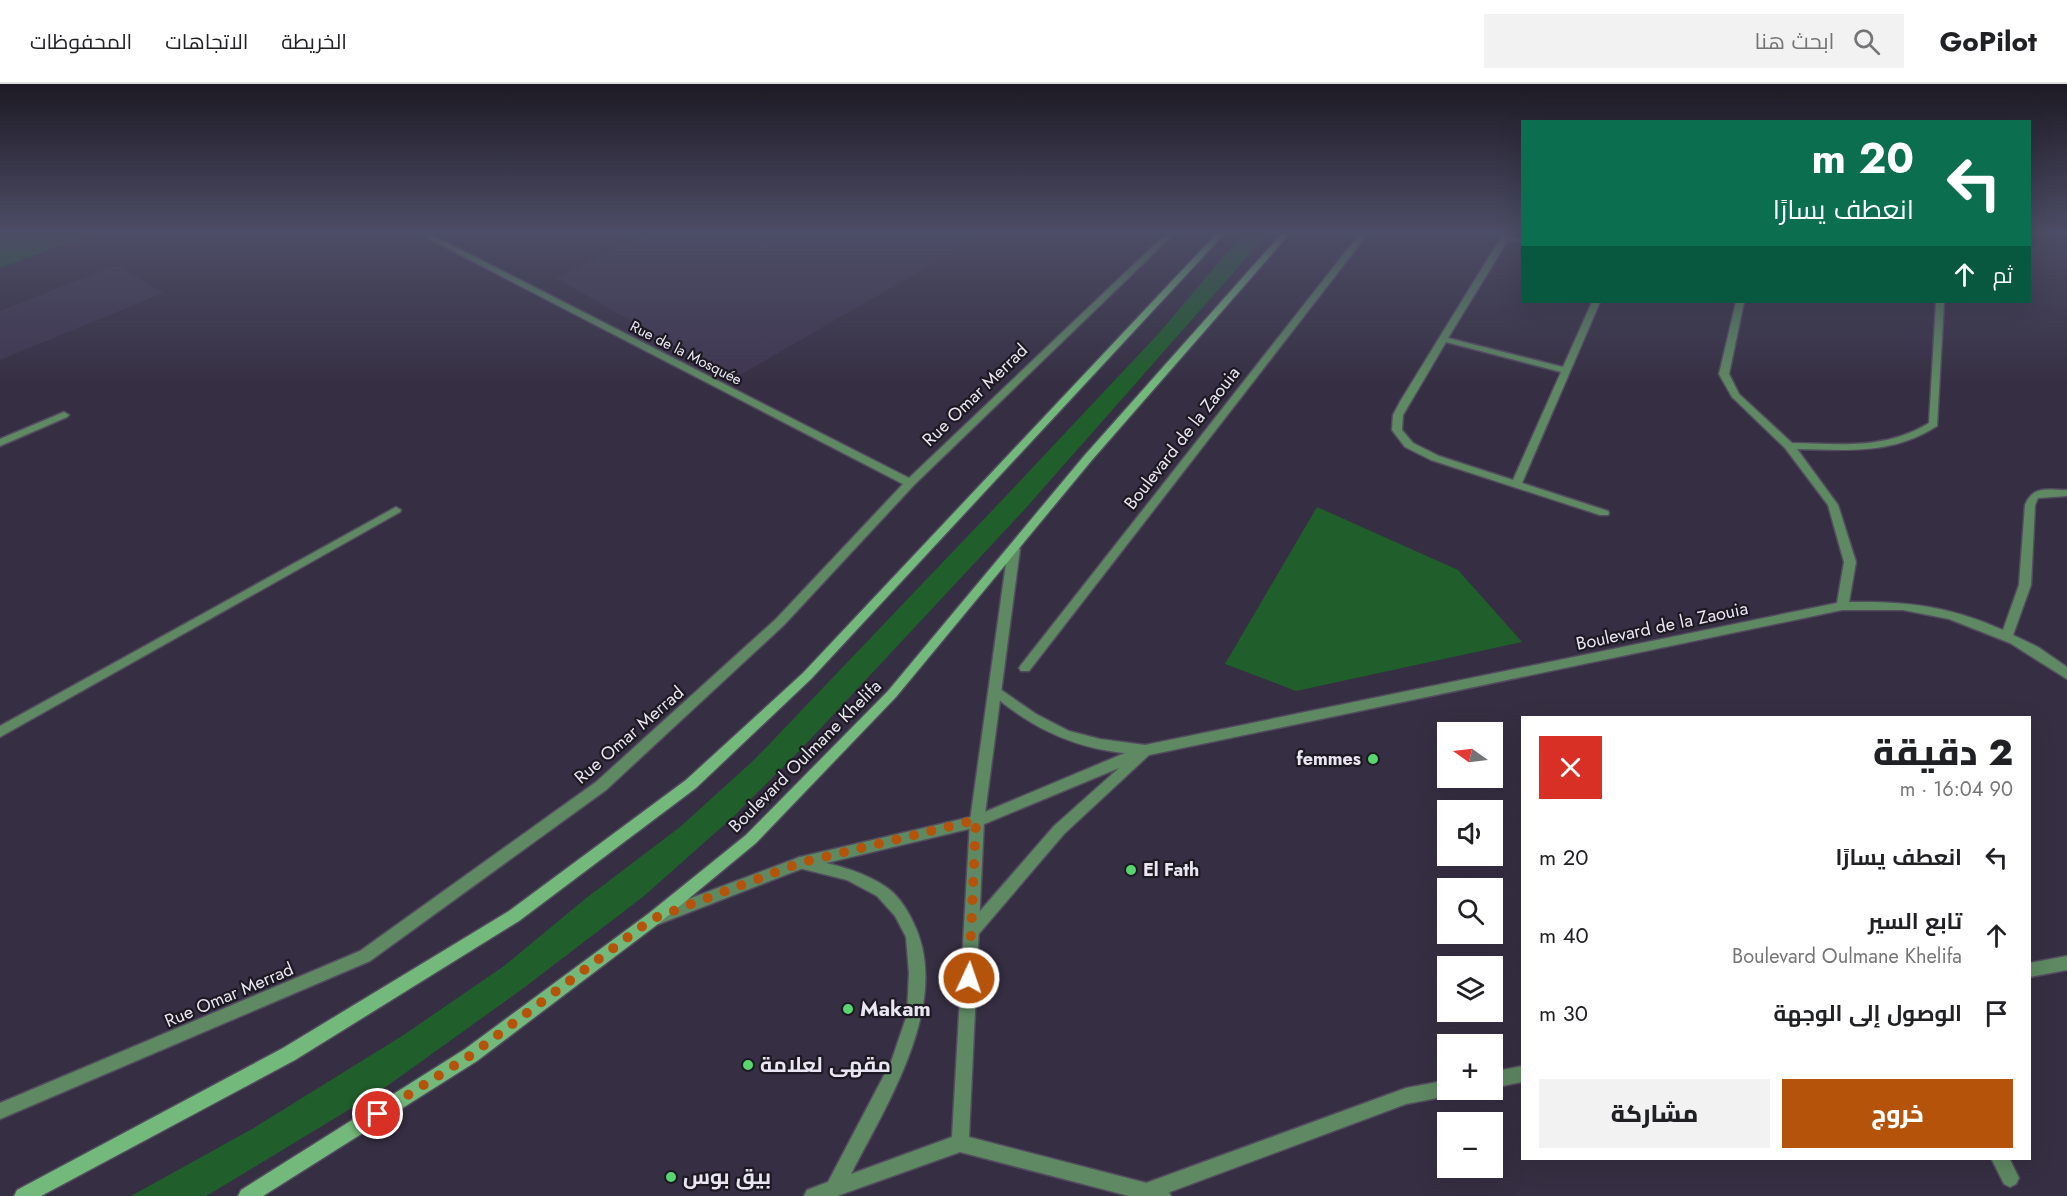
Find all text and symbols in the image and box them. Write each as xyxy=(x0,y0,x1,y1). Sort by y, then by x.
search box xyxy=(1484,14,1904,68)
text: GoPilot xyxy=(1940,21,2037,62)
text: ابحث هنا xyxy=(1754,25,1835,57)
icon: search xyxy=(1850,25,1883,58)
text: المحفوظات xyxy=(30,27,132,57)
text: الاتجاهات xyxy=(165,27,248,57)
text: الخريطة xyxy=(281,27,347,57)
text: 20 m xyxy=(1812,128,1914,189)
icon: left xyxy=(1935,144,2013,222)
text: انعطف يسارًا xyxy=(1773,190,1914,229)
icon: ahead xyxy=(1948,258,1981,291)
text: ثم xyxy=(1993,259,2013,291)
street label: Rue de la Mosquée xyxy=(626,315,746,391)
street label: Rue Omar Merrad xyxy=(916,338,1034,452)
street label: Boulevard de la Zaouia xyxy=(1118,361,1246,515)
street label: Boulevard de la Zaouia xyxy=(1574,595,1750,657)
street label: Boulevard Oulmane Khelifa xyxy=(723,674,887,838)
street label: Rue Omar Merrad xyxy=(568,680,690,790)
north arrow xyxy=(1437,722,1503,788)
map controls xyxy=(1437,722,1503,1178)
text: 2 دقيقة xyxy=(1873,726,2013,778)
button: close xyxy=(1539,736,1602,799)
place label: femmes xyxy=(1296,746,1361,772)
marker: femmes xyxy=(1366,752,1380,766)
text: 90 m · 16:04 xyxy=(1900,775,2013,804)
button: sound xyxy=(1437,800,1503,866)
text: 20 m xyxy=(1539,841,1589,873)
text: انعطف يسارًا xyxy=(1835,841,1962,873)
icon: left xyxy=(1980,841,2013,874)
place label: El Fath xyxy=(1143,857,1199,883)
marker: El Fath xyxy=(1124,863,1138,877)
button: search xyxy=(1437,878,1503,944)
text: تابع السير xyxy=(1868,905,1962,937)
text: 40 m xyxy=(1539,919,1589,951)
icon: ahead xyxy=(1980,919,2013,952)
text: Boulevard Oulmane Khelifa xyxy=(1732,942,1962,971)
position arrow xyxy=(937,946,1001,1010)
street label: Rue Omar Merrad xyxy=(160,956,298,1034)
button: layers xyxy=(1437,956,1503,1022)
place label: Makam xyxy=(860,994,931,1024)
text: 30 m xyxy=(1539,997,1588,1029)
text: الوصول إلى الوجهة xyxy=(1774,997,1962,1029)
icon: arrive xyxy=(1980,997,2013,1030)
marker: Makam xyxy=(841,1002,855,1016)
button: + xyxy=(1437,1034,1503,1100)
place label: مقهى لعلامة xyxy=(760,1050,891,1080)
marker: مقهى لعلامة xyxy=(741,1058,755,1072)
button: مشاركة xyxy=(1539,1079,1770,1148)
button: خروج xyxy=(1782,1079,2013,1148)
pin xyxy=(352,1088,403,1139)
icon: arrive xyxy=(361,1097,394,1130)
button: − xyxy=(1437,1112,1503,1178)
place label: بيق بوس xyxy=(683,1162,771,1192)
marker: بيق بوس xyxy=(664,1170,678,1184)

